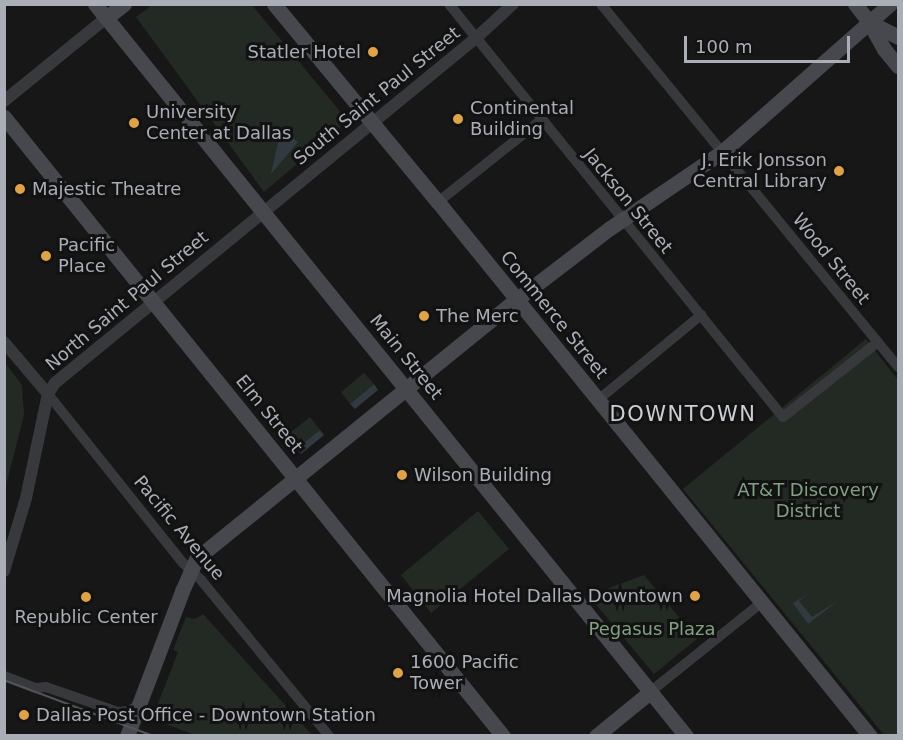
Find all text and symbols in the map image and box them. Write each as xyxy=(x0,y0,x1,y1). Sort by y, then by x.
street label: South Saint Paul Street xyxy=(290,22,464,170)
scale bar xyxy=(687,24,854,62)
text: 100 m xyxy=(695,36,753,57)
place label: Statler Hotel xyxy=(248,41,361,63)
marker: Statler Hotel xyxy=(366,45,380,59)
place label: Continental Building xyxy=(470,98,574,140)
place label: University Center at Dallas xyxy=(146,102,291,144)
marker: Continental Building xyxy=(451,112,465,126)
marker: University Center at Dallas xyxy=(127,116,141,130)
street label: Jackson Street xyxy=(579,144,677,258)
place label: J. Erik Jonsson Central Library xyxy=(693,150,827,192)
marker: J. Erik Jonsson Central Library xyxy=(832,164,846,178)
place label: Majestic Theatre xyxy=(32,178,181,200)
marker: Majestic Theatre xyxy=(13,182,27,196)
street label: Wood Street xyxy=(788,209,874,309)
street label: North Saint Paul Street xyxy=(41,227,213,375)
place label: Pacific Place xyxy=(58,235,115,278)
street label: Commerce Street xyxy=(496,247,612,383)
marker: Pacific Place xyxy=(39,249,53,263)
place label: The Merc xyxy=(436,305,519,327)
marker: The Merc xyxy=(417,309,431,323)
street label: Main Street xyxy=(365,310,447,404)
street label: Elm Street xyxy=(231,371,307,457)
district label: DOWNTOWN xyxy=(609,401,757,427)
place label: Wilson Building xyxy=(414,464,552,486)
marker: Wilson Building xyxy=(395,468,409,482)
street label: Pacific Avenue xyxy=(129,471,229,585)
park label: AT&T Discovery District xyxy=(737,480,879,522)
place label: Magnolia Hotel Dallas Downtown xyxy=(386,585,683,607)
marker: Magnolia Hotel Dallas Downtown xyxy=(688,589,702,603)
marker: Republic Center xyxy=(79,590,93,604)
place label: Republic Center xyxy=(14,606,158,628)
park label: Pegasus Plaza xyxy=(589,618,715,640)
place label: 1600 Pacific Tower xyxy=(410,652,519,694)
marker: 1600 Pacific Tower xyxy=(391,666,405,680)
place label: Dallas Post Office - Downtown Station xyxy=(36,704,376,726)
marker: Dallas Post Office - Downtown Station xyxy=(17,708,31,722)

